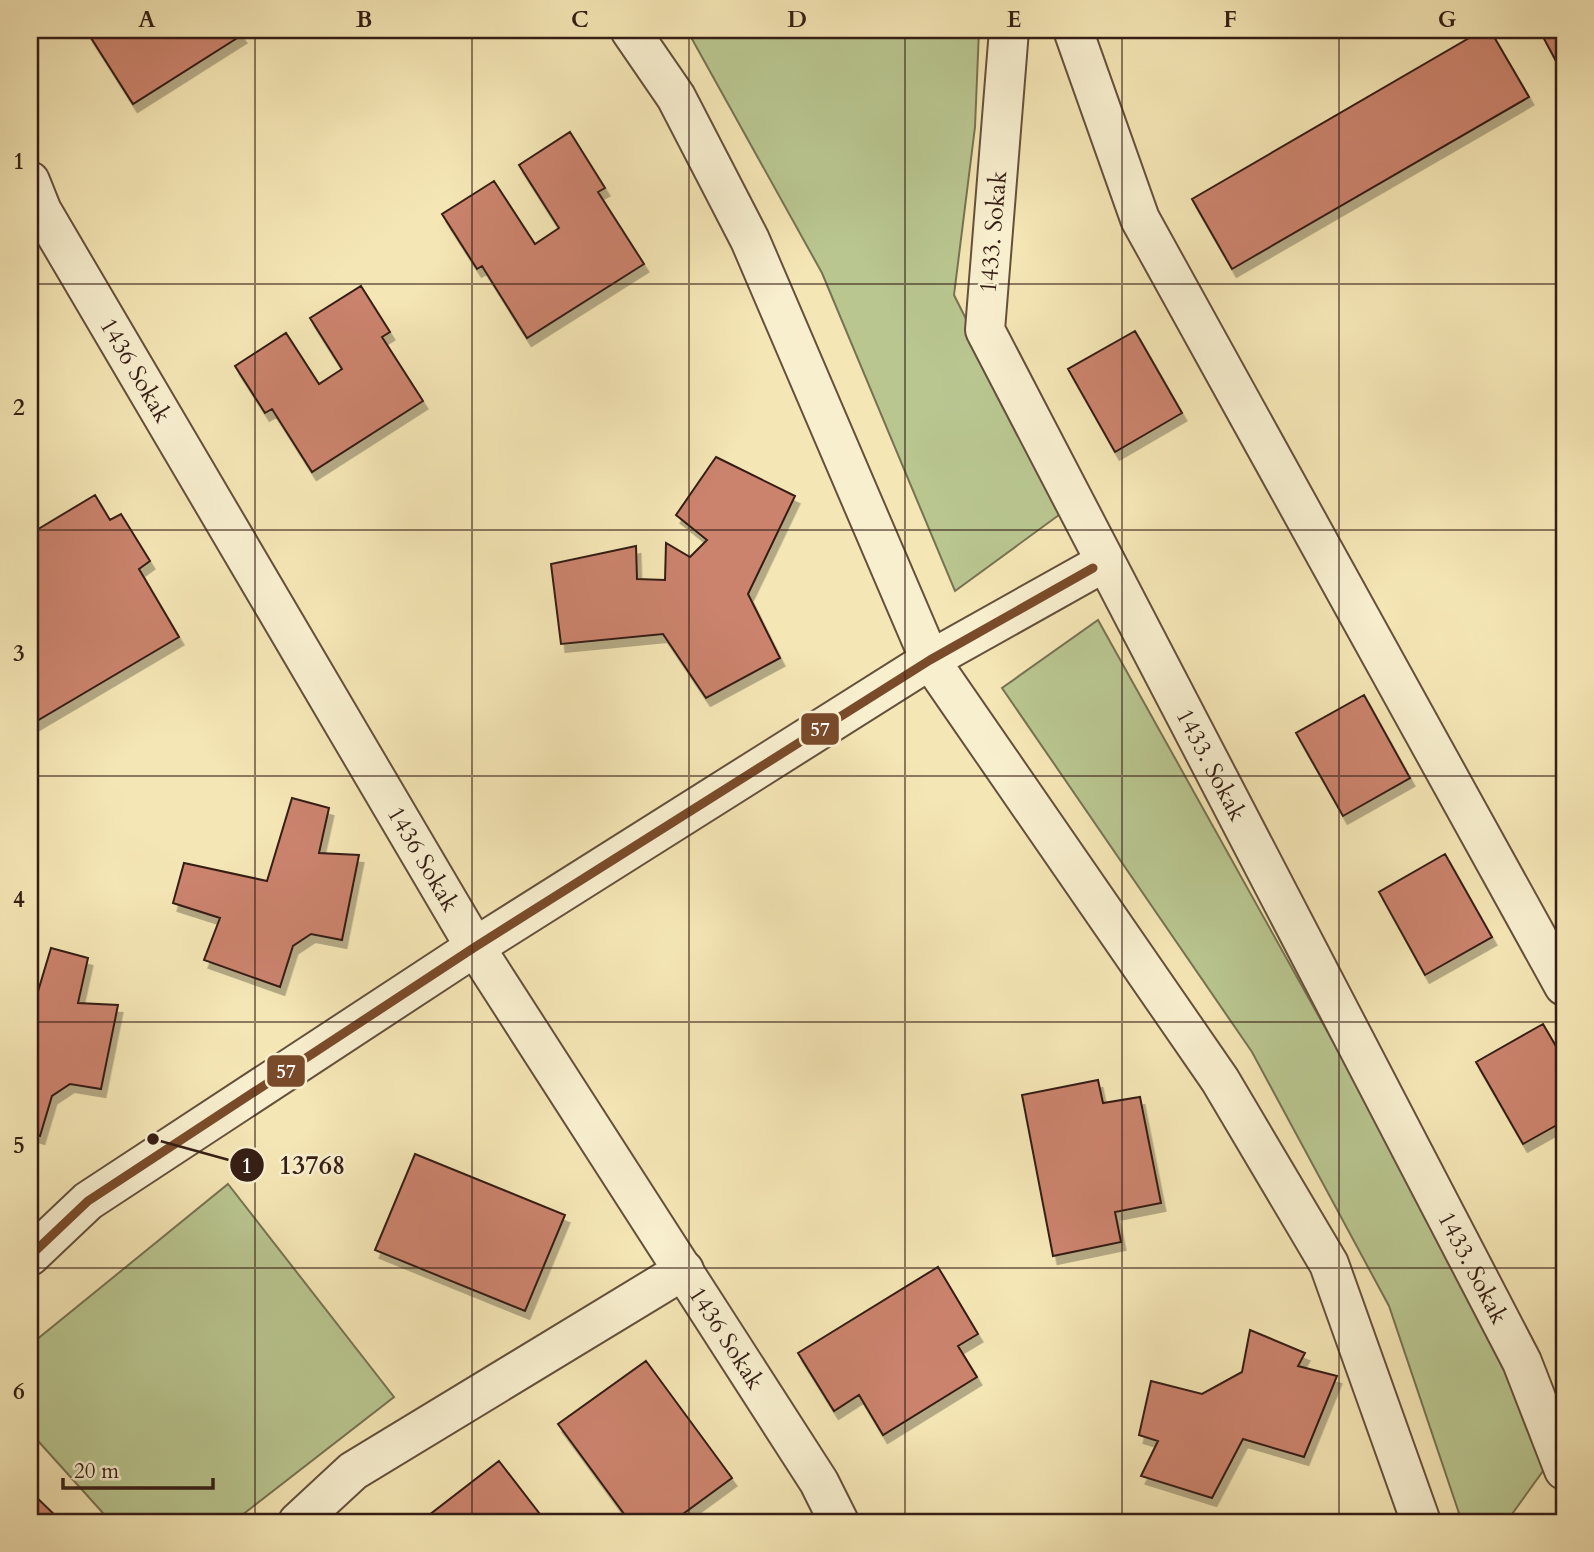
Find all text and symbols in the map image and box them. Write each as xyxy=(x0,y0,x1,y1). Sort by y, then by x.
text: A xyxy=(138,4,156,35)
text: B xyxy=(356,4,372,35)
text: C xyxy=(571,4,589,35)
text: D xyxy=(787,4,807,35)
text: E xyxy=(1007,4,1021,35)
text: F xyxy=(1223,4,1237,35)
text: G xyxy=(1438,4,1457,35)
text: 1 xyxy=(13,146,25,177)
street label: 1433. Sokak xyxy=(972,169,1015,295)
street label: 1436 Sokak xyxy=(91,312,179,429)
text: 2 xyxy=(13,392,25,423)
text: 3 xyxy=(13,638,25,669)
street label: 1433. Sokak xyxy=(1168,703,1254,827)
line badge: 57 xyxy=(800,712,840,746)
text: 57 xyxy=(810,717,830,743)
street label: 1436 Sokak xyxy=(379,800,467,918)
text: 4 xyxy=(13,884,25,915)
line badge: 57 xyxy=(266,1054,306,1088)
text: 57 xyxy=(276,1059,296,1085)
text: 5 xyxy=(13,1130,25,1161)
callout: 13768 xyxy=(230,1142,360,1189)
text: 13768 xyxy=(279,1148,345,1183)
text: 1 xyxy=(242,1152,252,1181)
street label: 1433. Sokak xyxy=(1430,1206,1516,1330)
street label: 1436 Sokak xyxy=(681,1280,771,1396)
text: 6 xyxy=(13,1376,25,1407)
scale bar xyxy=(63,1447,214,1491)
text: 20 m xyxy=(74,1457,119,1486)

